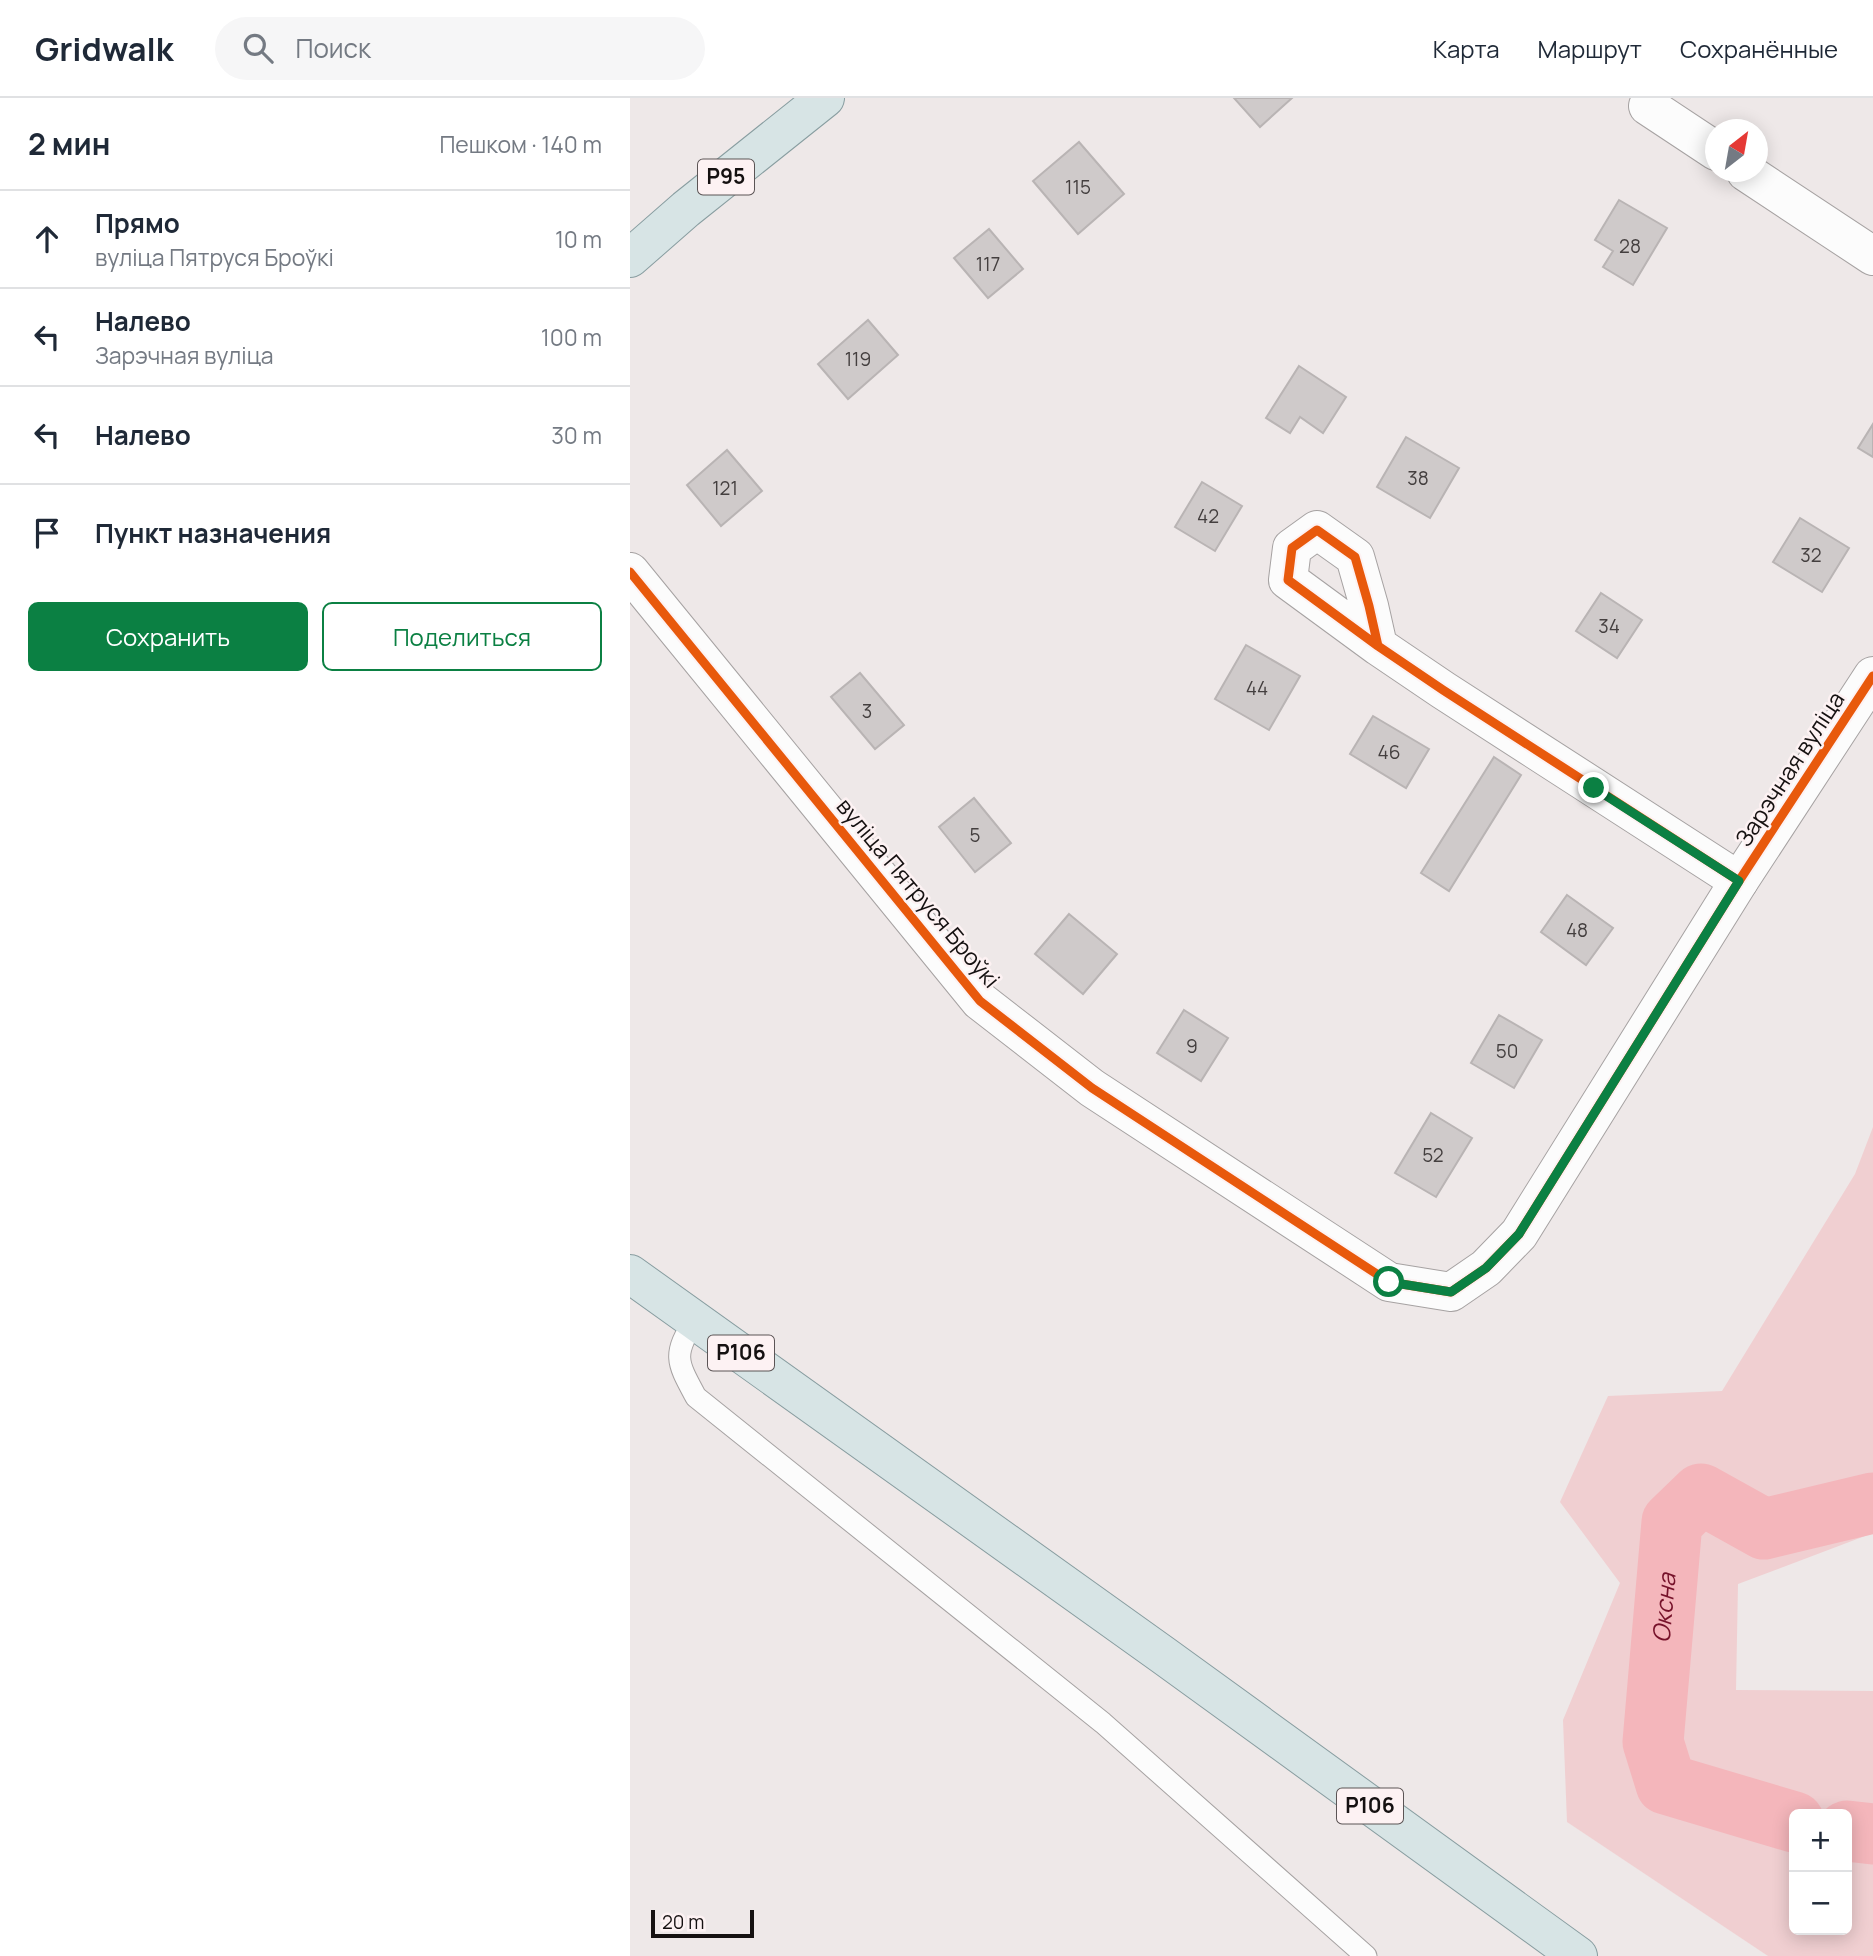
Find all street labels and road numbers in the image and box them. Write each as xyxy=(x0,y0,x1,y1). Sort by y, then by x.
road number: Р95 xyxy=(698,160,754,194)
street label: Зарэчная вуліца xyxy=(1727,685,1851,852)
street label: вуліца Пятруся Броўкі xyxy=(830,791,1008,994)
road number: Р106 xyxy=(708,1336,774,1370)
road number: Р106 xyxy=(1337,1788,1403,1824)

